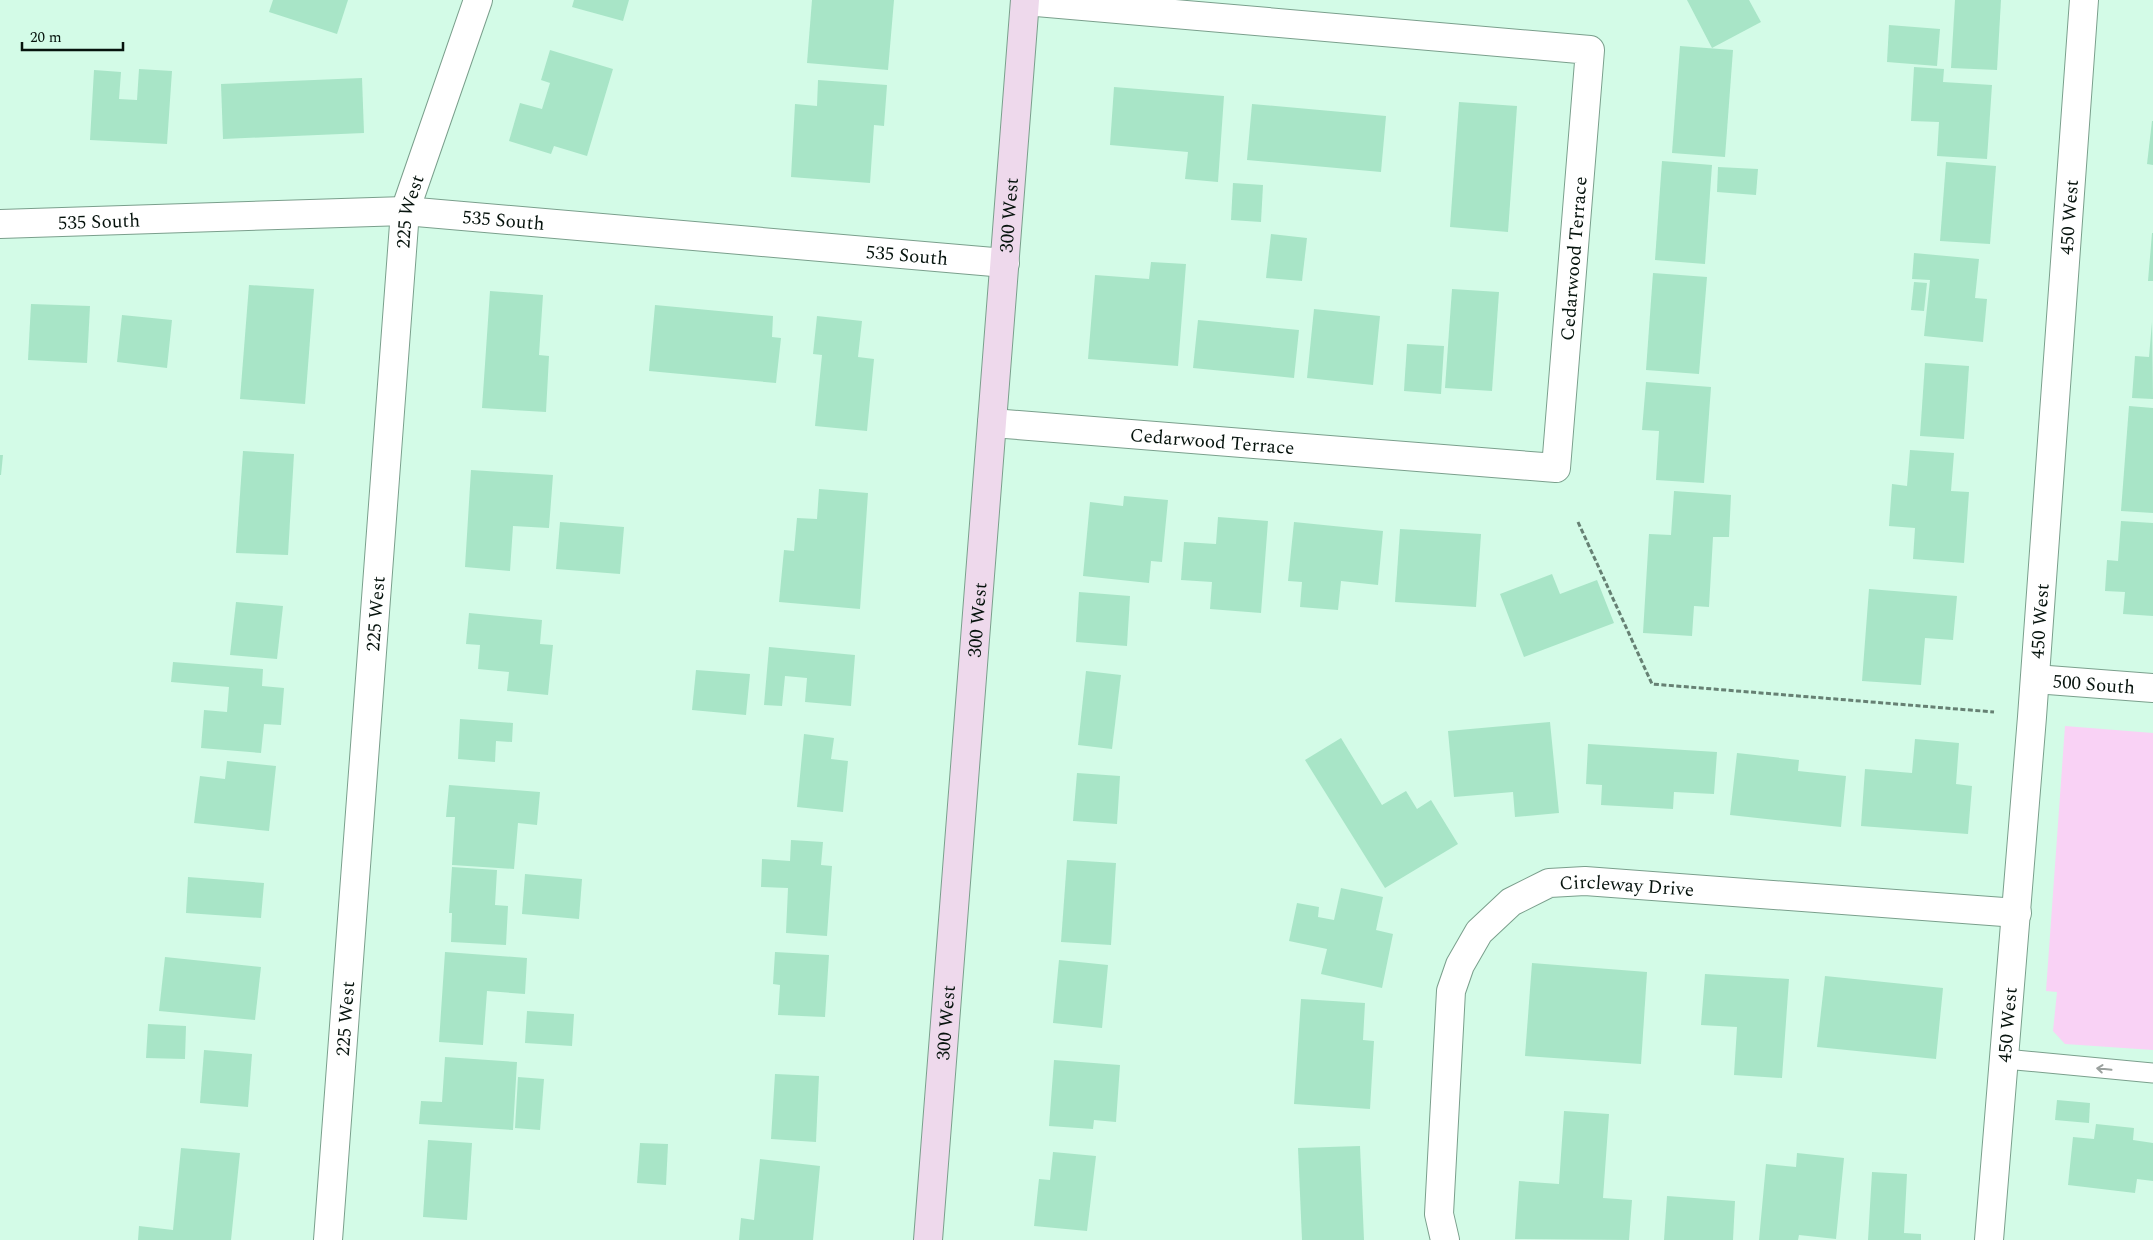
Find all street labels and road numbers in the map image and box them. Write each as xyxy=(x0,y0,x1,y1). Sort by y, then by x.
street label: 225 West xyxy=(389,171,433,250)
street label: Cedarwood Terrace xyxy=(1553,175,1596,342)
street label: 300 West xyxy=(992,176,1027,254)
street label: 450 West xyxy=(2053,178,2087,256)
street label: 535 South xyxy=(461,203,546,239)
street label: 535 South xyxy=(57,207,141,238)
street label: 535 South xyxy=(864,238,949,274)
street label: Cedarwood Terrace xyxy=(1129,421,1295,463)
street label: 225 West xyxy=(359,575,394,653)
street label: 300 West xyxy=(961,581,995,659)
street label: 450 West xyxy=(2023,582,2058,660)
street label: 500 South xyxy=(2051,667,2136,703)
street label: Circleway Drive xyxy=(1559,868,1695,905)
street label: 225 West xyxy=(329,980,363,1057)
street label: 300 West xyxy=(929,984,964,1062)
street label: 450 West xyxy=(1991,986,2026,1064)

